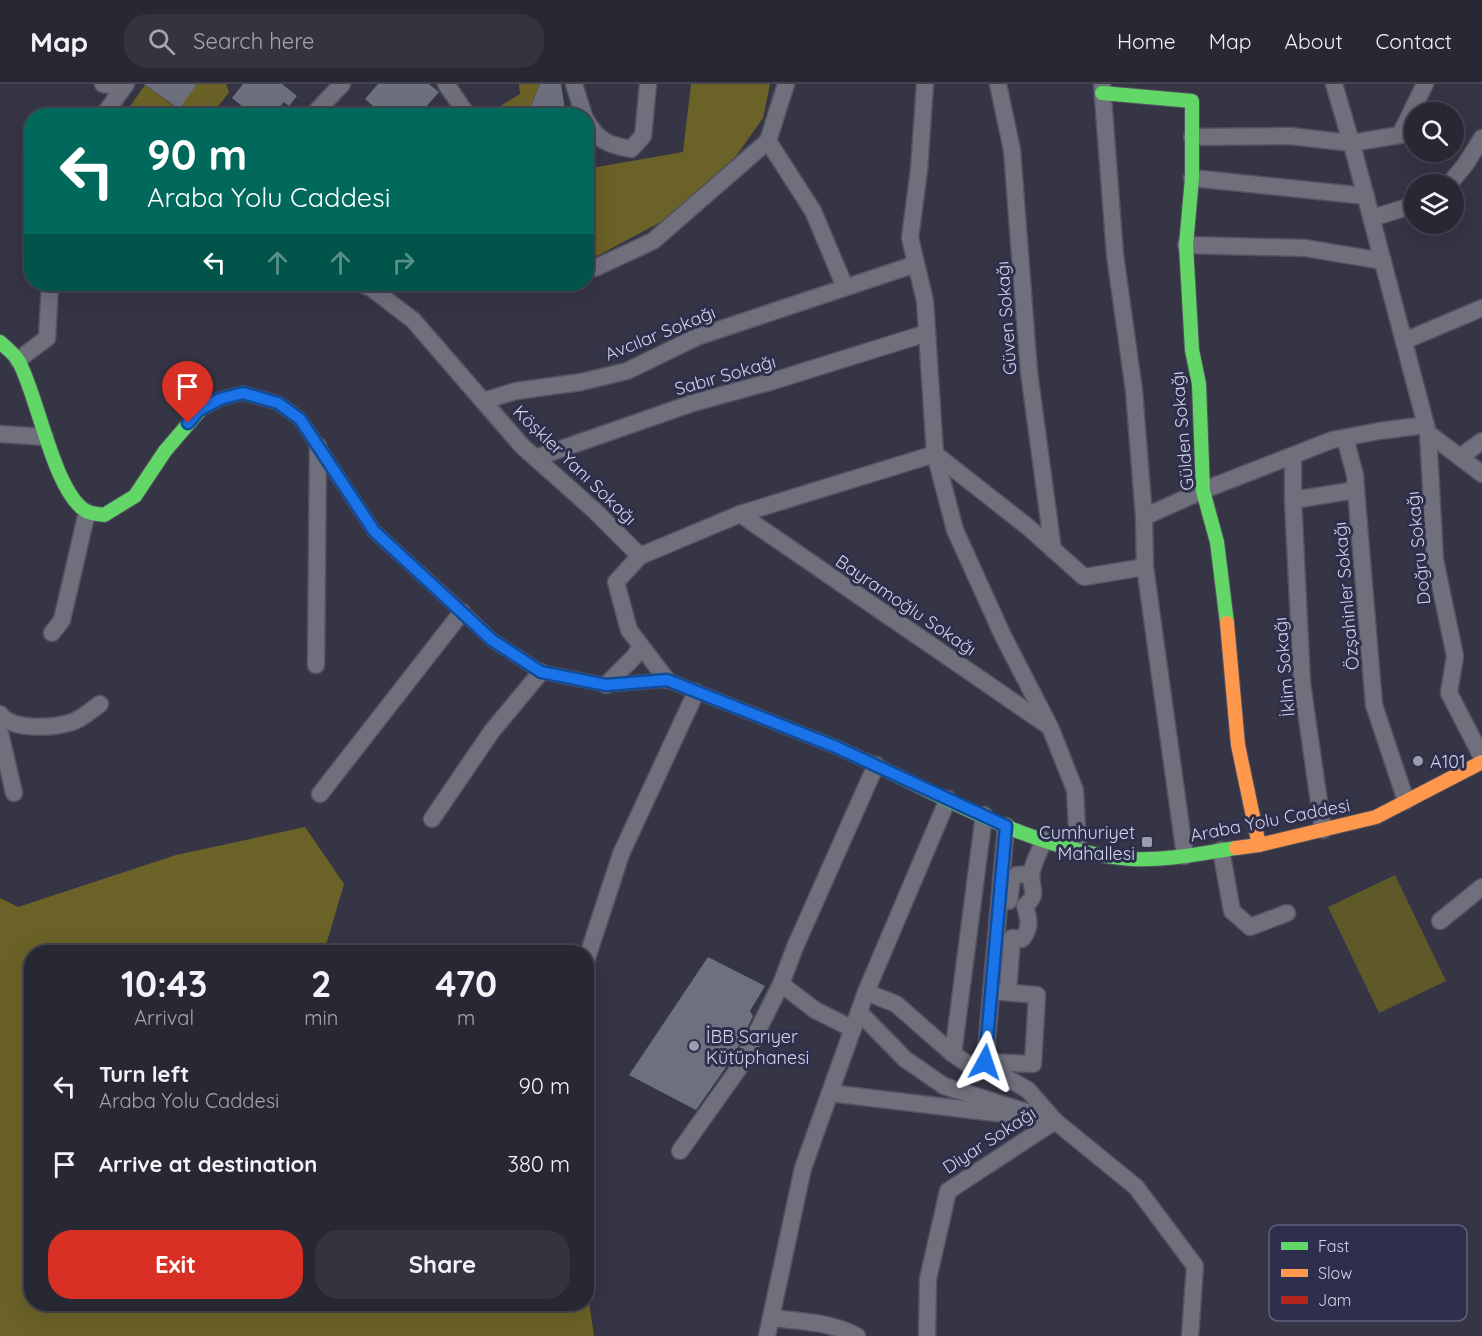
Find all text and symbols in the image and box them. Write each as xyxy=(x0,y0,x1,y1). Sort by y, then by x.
search box xyxy=(124,14,544,68)
text: Map xyxy=(30,24,88,59)
icon: search xyxy=(145,25,178,58)
text: Search here xyxy=(193,27,315,55)
text: Home xyxy=(1117,28,1176,54)
text: Map xyxy=(1209,28,1252,54)
text: About xyxy=(1285,28,1343,54)
text: Contact xyxy=(1376,28,1452,54)
map controls xyxy=(1404,102,1464,234)
button: search xyxy=(1404,102,1464,162)
text: 90 m xyxy=(147,128,247,181)
icon: left xyxy=(48,132,126,210)
button: layers xyxy=(1404,174,1464,234)
text: Araba Yolu Caddesi xyxy=(147,180,391,214)
icon: left xyxy=(198,246,231,279)
icon: ahead xyxy=(261,246,294,279)
icon: ahead xyxy=(324,246,357,279)
icon: right xyxy=(387,246,420,279)
street label: Güven Sokağı xyxy=(991,260,1021,376)
street label: Avcılar Sokağı xyxy=(601,300,719,366)
street label: Sabır Sokağı xyxy=(672,350,778,400)
pin xyxy=(162,361,213,423)
icon: arrive xyxy=(171,370,204,403)
street label: Gülden Sokağı xyxy=(1165,370,1199,492)
street label: Köşkler Yanı Sokağı xyxy=(508,400,642,530)
street label: Doğru Sokağı xyxy=(1401,490,1435,606)
street label: Özşahinler Sokağı xyxy=(1328,521,1364,671)
street label: Bayramoğlu Sokağı xyxy=(831,549,981,661)
street label: İklim Sokağı xyxy=(1268,616,1300,718)
place label: A101 xyxy=(1430,750,1466,773)
marker: A101 xyxy=(1411,754,1425,768)
street label: Araba Yolu Caddesi xyxy=(1188,793,1352,847)
place label: Cumhuriyet Mahallesi xyxy=(1039,821,1135,865)
marker: Cumhuriyet Mahallesi xyxy=(1140,835,1154,849)
text: 10:43 xyxy=(121,961,207,1006)
text: 2 xyxy=(311,961,331,1006)
text: 470 xyxy=(435,961,497,1006)
text: Arrival xyxy=(134,1005,194,1030)
text: min xyxy=(304,1005,338,1030)
text: m xyxy=(457,1005,475,1030)
place label: İBB Sarıyer Kütüphanesi xyxy=(706,1025,809,1069)
position arrow xyxy=(953,1030,1017,1094)
marker: İBB Sarıyer Kütüphanesi xyxy=(687,1039,701,1053)
text: Turn left xyxy=(99,1060,189,1088)
icon: left xyxy=(48,1070,81,1103)
text: 90 m xyxy=(519,1072,570,1100)
text: Araba Yolu Caddesi xyxy=(99,1088,279,1113)
street label: Diyar Sokağı xyxy=(938,1101,1040,1179)
icon: arrive xyxy=(48,1148,81,1181)
text: Arrive at destination xyxy=(99,1150,317,1178)
text: 380 m xyxy=(507,1150,570,1178)
legend xyxy=(1269,1225,1467,1321)
button: Exit xyxy=(48,1230,303,1299)
button: Share xyxy=(315,1230,570,1299)
text: Fast xyxy=(1318,1236,1349,1256)
text: Slow xyxy=(1318,1263,1352,1283)
text: Jam xyxy=(1318,1290,1351,1310)

